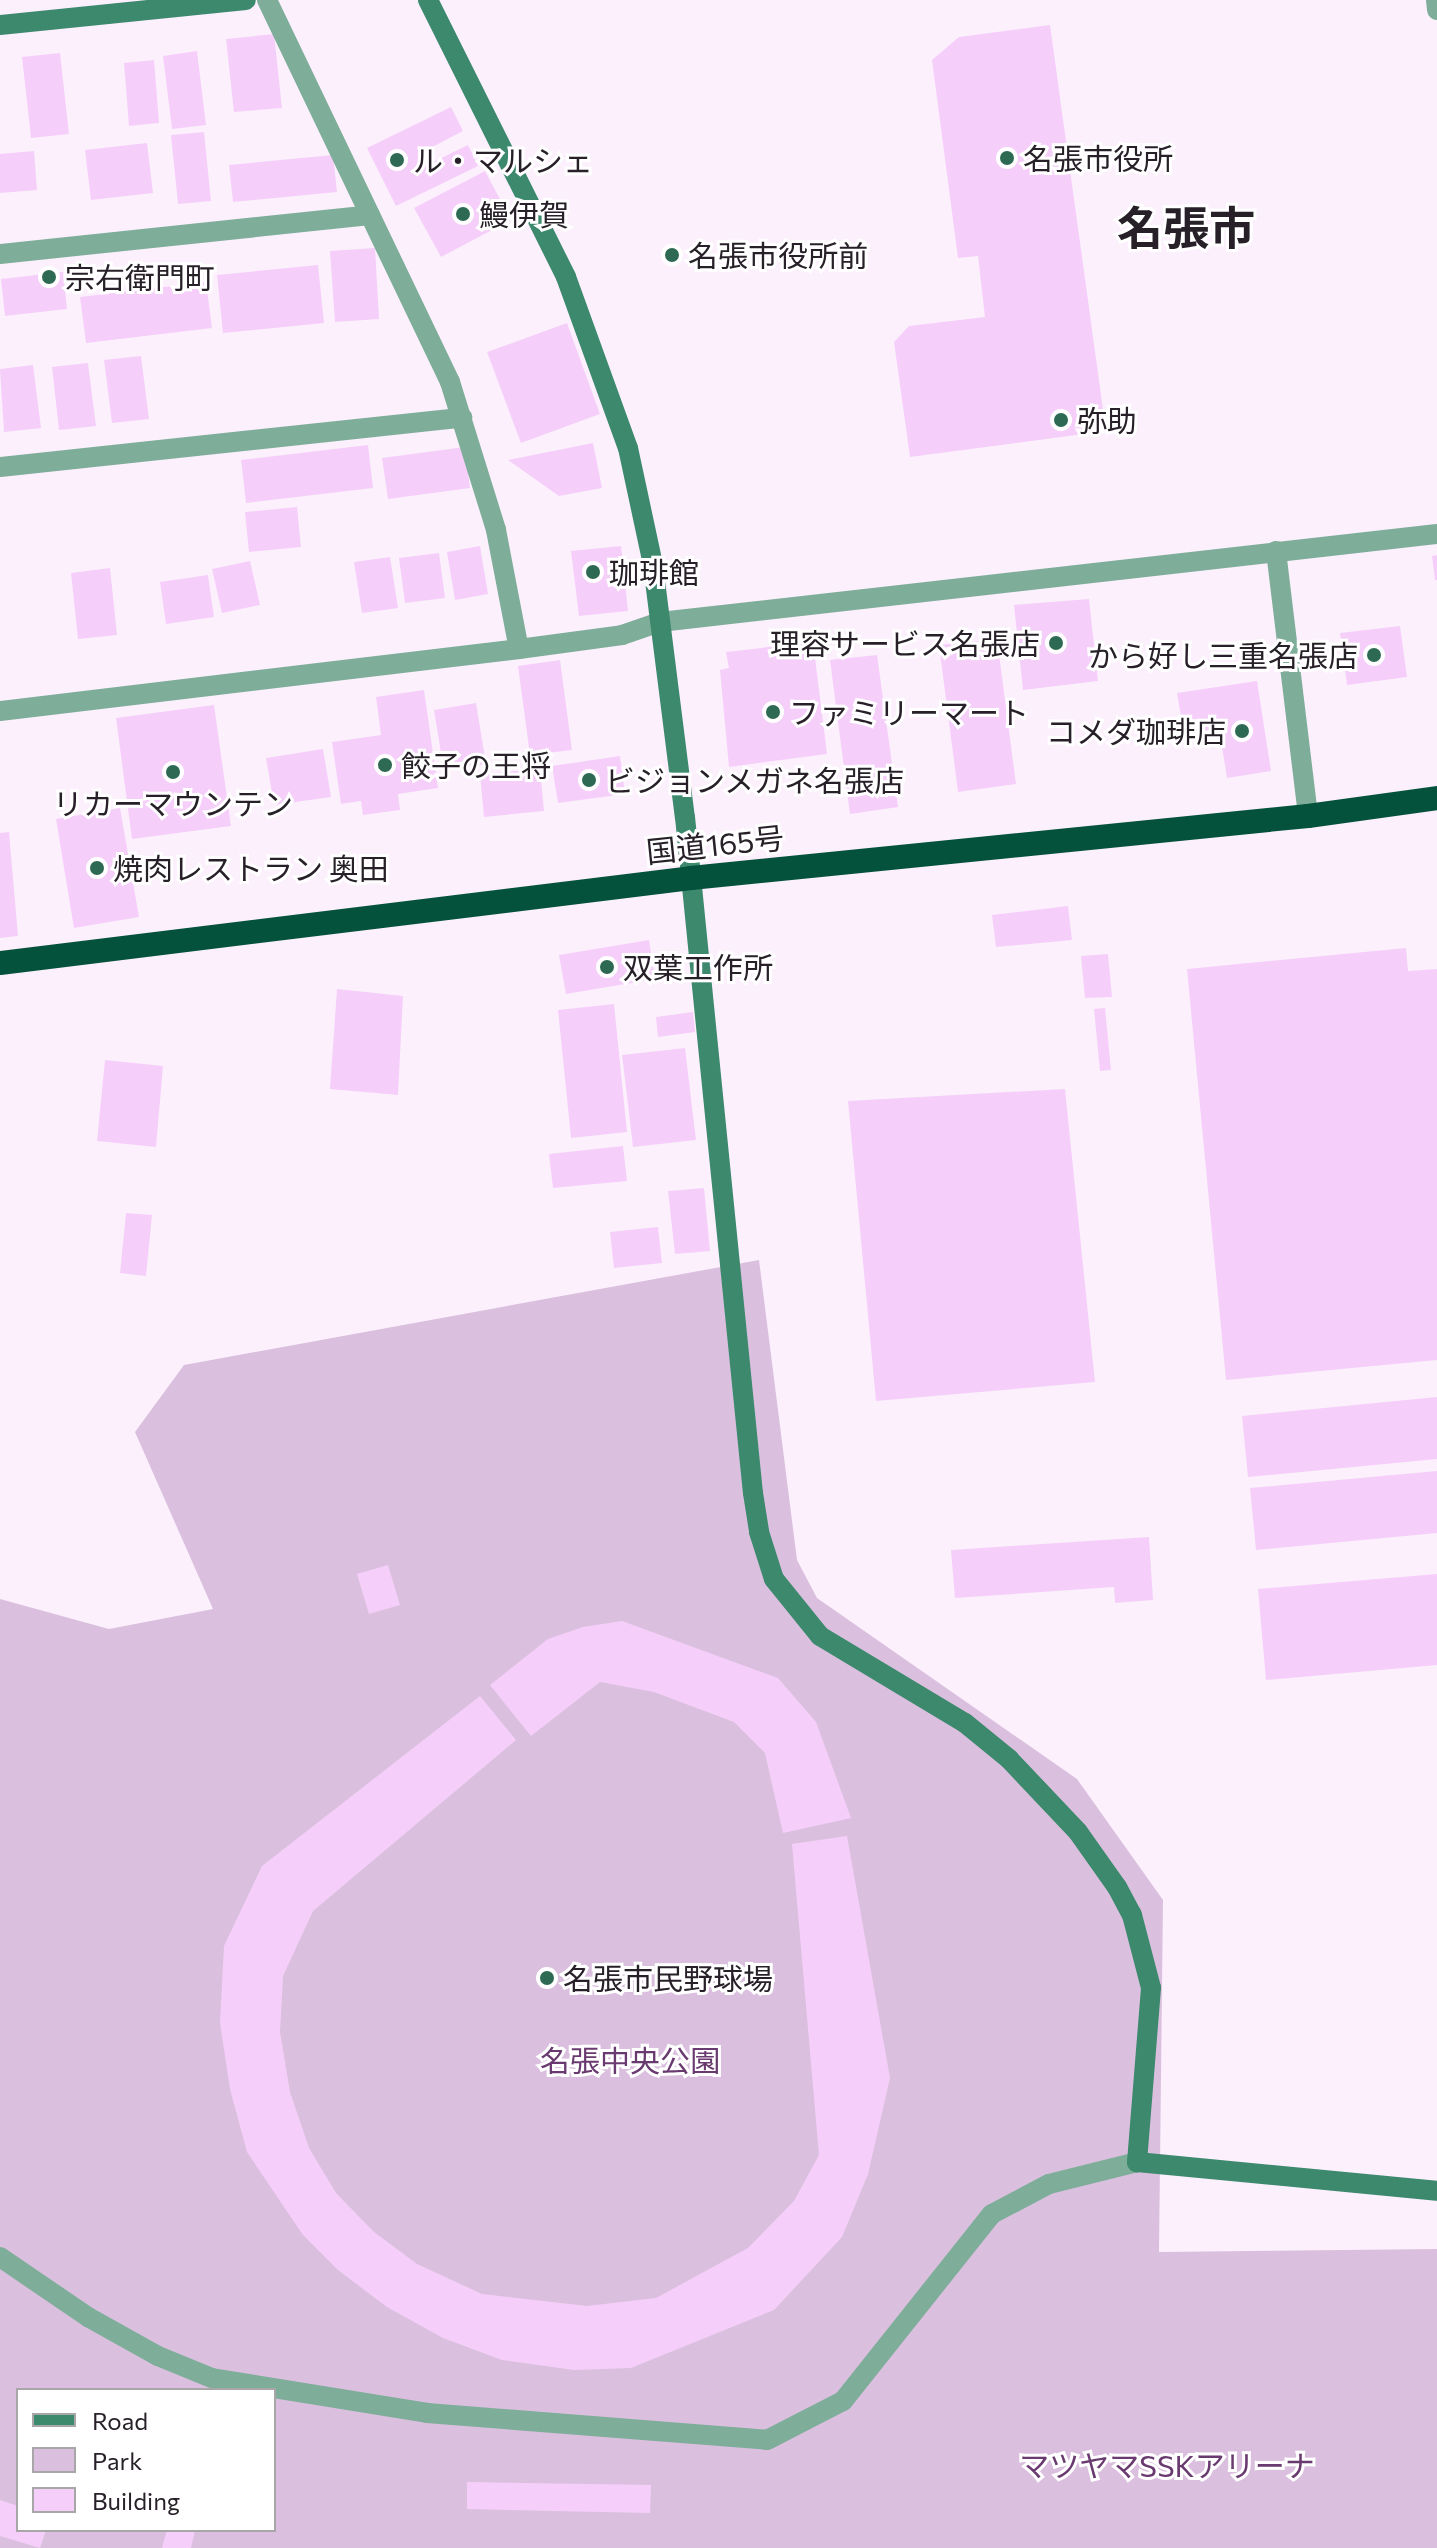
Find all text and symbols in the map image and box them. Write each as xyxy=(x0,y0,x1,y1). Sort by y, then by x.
place label: 名張市役所 xyxy=(1023,140,1173,176)
place label: ル・マルシェ xyxy=(413,142,593,178)
marker: 名張市役所 xyxy=(998,149,1016,167)
marker: ル・マルシェ xyxy=(388,151,406,169)
place label: 鰻伊賀 xyxy=(479,196,569,232)
district label: 名張市 xyxy=(1117,198,1255,254)
marker: 鰻伊賀 xyxy=(454,205,472,223)
place label: 名張市役所前 xyxy=(688,237,868,273)
marker: 名張市役所前 xyxy=(663,246,681,264)
place label: 宗右衛門町 xyxy=(65,259,215,295)
marker: 宗右衛門町 xyxy=(40,268,58,286)
place label: 弥助 xyxy=(1077,402,1137,438)
marker: 弥助 xyxy=(1052,411,1070,429)
place label: 珈琲館 xyxy=(609,554,699,590)
marker: 珈琲館 xyxy=(584,563,602,581)
place label: 理容サービス名張店 xyxy=(770,625,1040,661)
marker: 理容サービス名張店 xyxy=(1047,634,1065,652)
place label: から好し三重名張店 xyxy=(1088,637,1358,673)
marker: から好し三重名張店 xyxy=(1365,646,1383,664)
place label: ファミリーマート xyxy=(789,694,1029,730)
marker: ファミリーマート xyxy=(764,703,782,721)
place label: コメダ珈琲店 xyxy=(1046,713,1226,749)
marker: コメダ珈琲店 xyxy=(1233,722,1251,740)
place label: 餃子の王将 xyxy=(401,747,551,783)
marker: 餃子の王将 xyxy=(376,756,394,774)
place label: ビジョンメガネ名張店 xyxy=(605,762,905,798)
marker: リカーマウンテン xyxy=(164,763,182,781)
marker: ビジョンメガネ名張店 xyxy=(580,771,598,789)
place label: リカーマウンテン xyxy=(53,785,293,821)
street label: 国道165号 xyxy=(644,819,786,869)
place label: 焼肉レストラン 奥田 xyxy=(113,850,389,886)
marker: 焼肉レストラン 奥田 xyxy=(88,859,106,877)
place label: 双葉工作所 xyxy=(623,949,773,985)
marker: 双葉工作所 xyxy=(598,958,616,976)
place label: 名張市民野球場 xyxy=(563,1960,773,1996)
marker: 名張市民野球場 xyxy=(538,1969,556,1987)
park label: 名張中央公園 xyxy=(540,2042,720,2078)
legend xyxy=(16,2388,276,2532)
text: Road xyxy=(92,2406,148,2435)
text: Park xyxy=(92,2446,142,2475)
park label: マツヤマSSKアリーナ xyxy=(1019,2447,1315,2483)
text: Building xyxy=(92,2486,180,2515)

